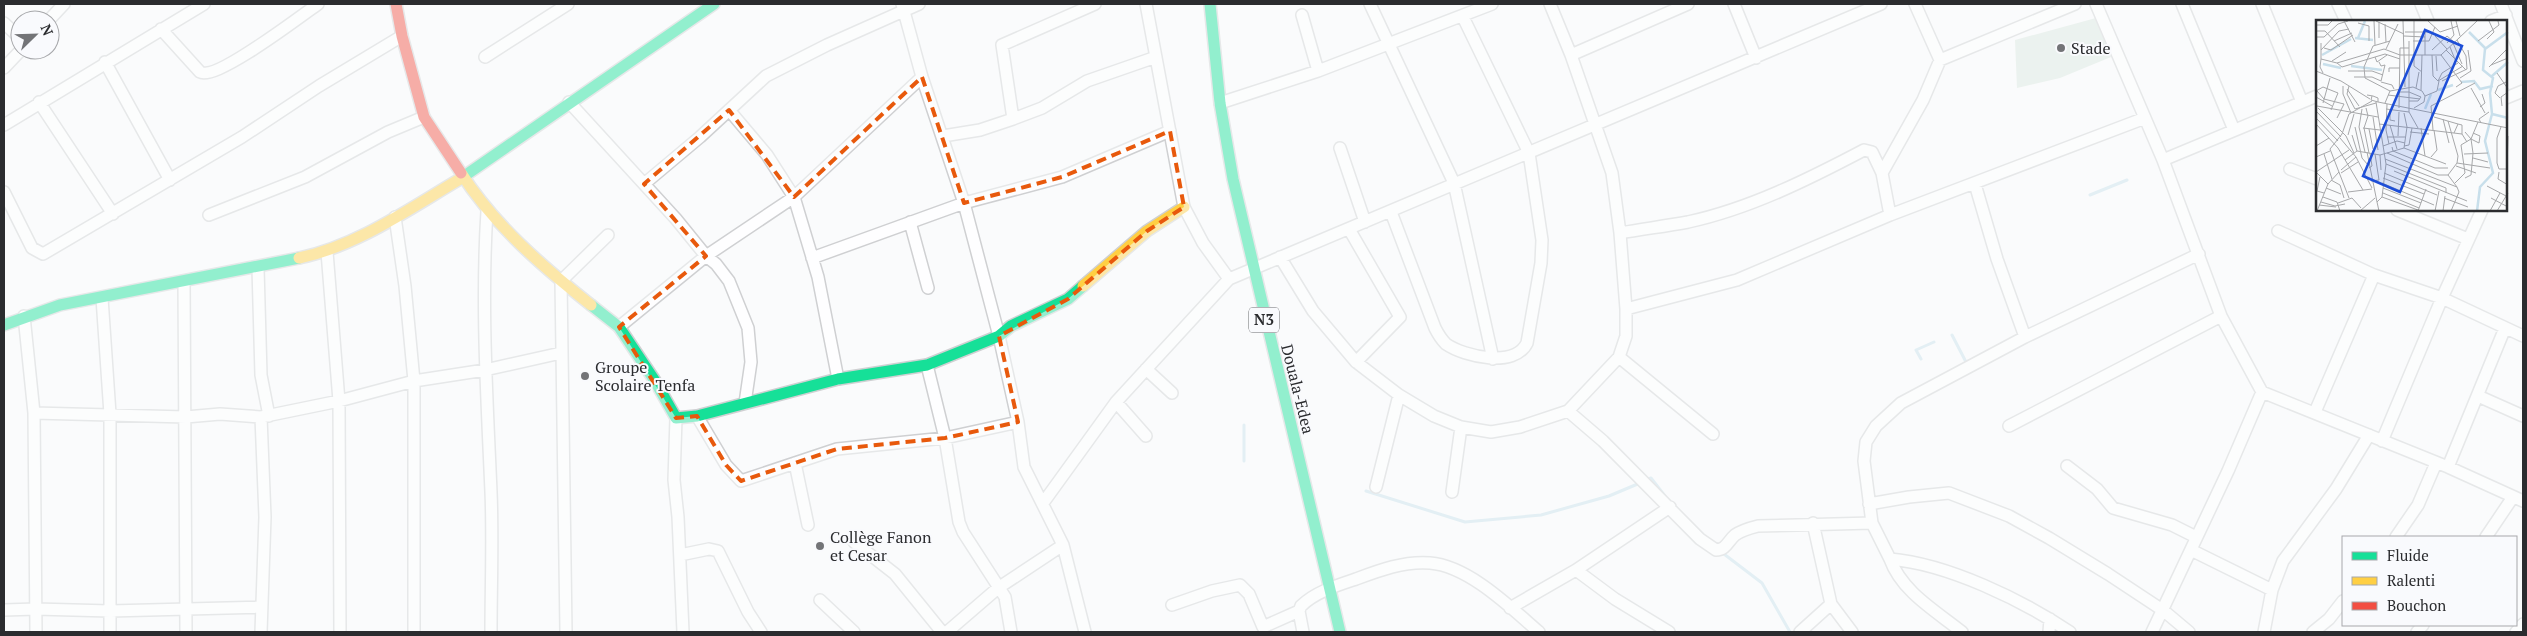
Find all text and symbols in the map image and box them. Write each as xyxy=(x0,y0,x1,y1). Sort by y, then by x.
north arrow xyxy=(10,10,60,60)
inset map xyxy=(2316,20,2507,211)
text: N xyxy=(37,21,58,39)
place label: Stade xyxy=(2071,37,2111,59)
marker: Stade xyxy=(2055,42,2067,54)
road number: N3 xyxy=(1249,308,1279,332)
street label: Douala-Edea xyxy=(1276,342,1320,436)
place label: Groupe Scolaire Tenfa xyxy=(595,356,695,396)
marker: Groupe Scolaire Tenfa xyxy=(579,370,591,382)
place label: Collège Fanon et Cesar xyxy=(830,526,932,566)
legend xyxy=(2342,536,2517,626)
marker: Collège Fanon et Cesar xyxy=(814,540,826,552)
text: Fluide xyxy=(2387,545,2429,565)
text: Ralenti xyxy=(2387,570,2435,590)
text: Bouchon xyxy=(2387,595,2446,615)

